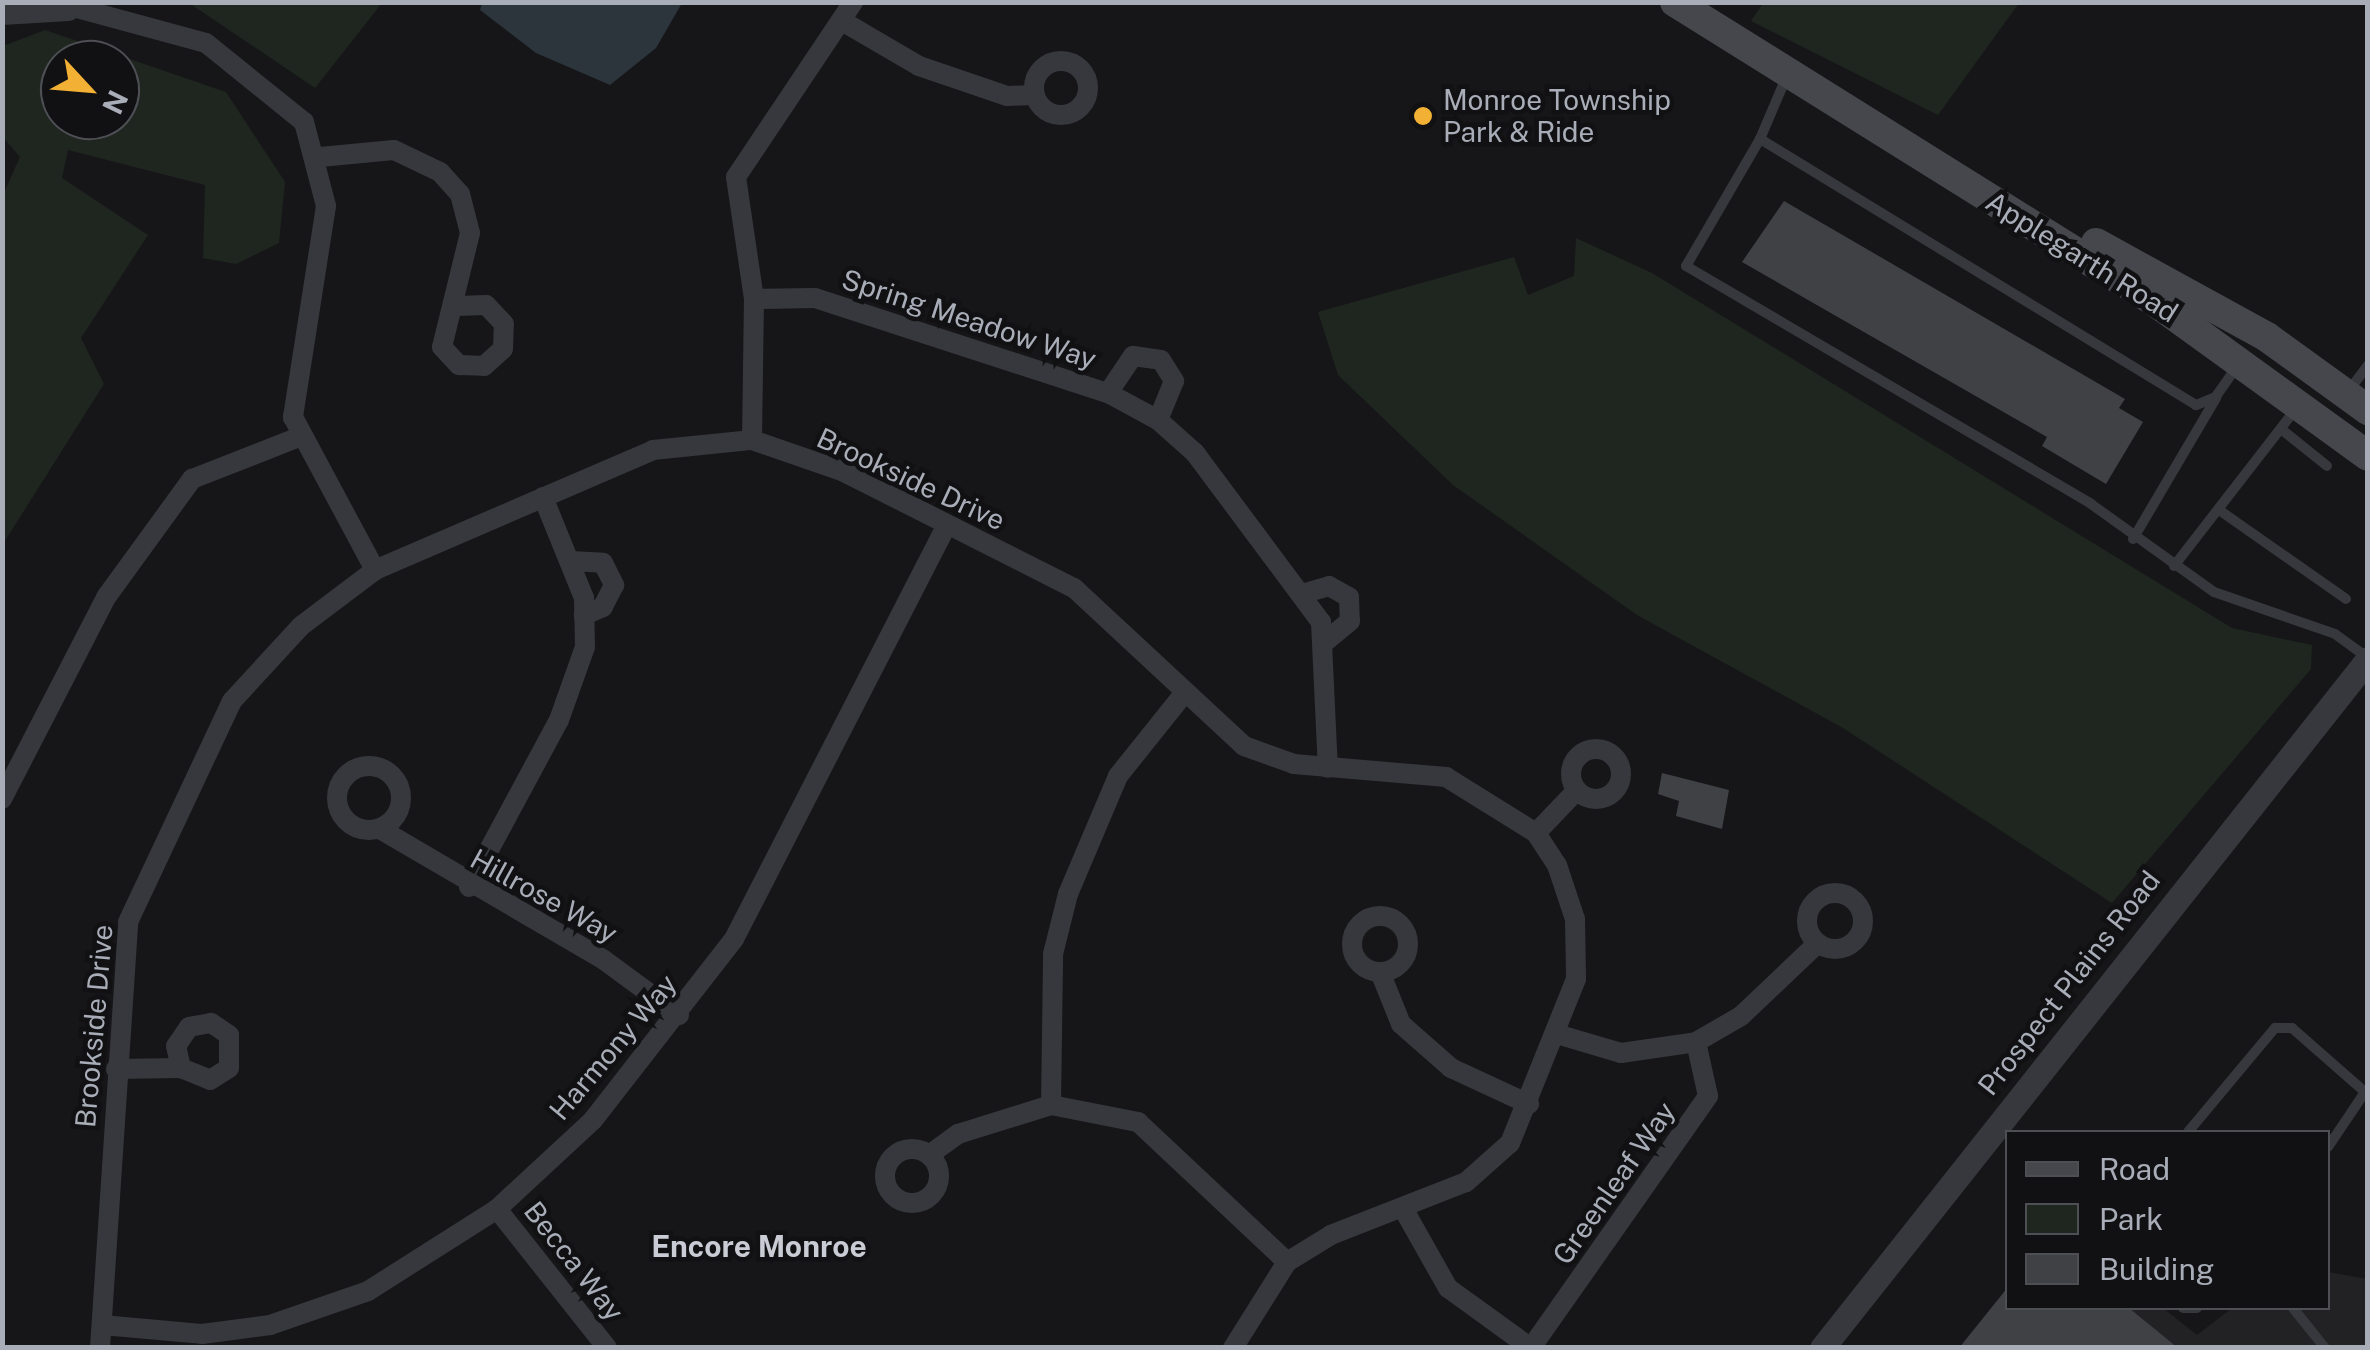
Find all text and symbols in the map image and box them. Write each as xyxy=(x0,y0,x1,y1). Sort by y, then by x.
north arrow xyxy=(40,40,140,140)
place label: Monroe Township Park & Ride xyxy=(1443,83,1671,149)
text: N xyxy=(96,85,135,120)
marker: Monroe Township Park & Ride xyxy=(1412,105,1434,127)
street label: Applegarth Road xyxy=(1980,184,2184,330)
street label: Spring Meadow Way xyxy=(837,262,1101,376)
street label: Brookside Drive xyxy=(811,421,1011,537)
street label: Hillrose Way xyxy=(464,842,624,950)
street label: Prospect Plains Road xyxy=(1971,864,2167,1102)
street label: Brookside Drive xyxy=(68,923,120,1129)
street label: Harmony Way xyxy=(542,967,684,1127)
street label: Greenleaf Way xyxy=(1545,1095,1683,1271)
legend xyxy=(2005,1130,2330,1310)
text: Road xyxy=(2099,1151,2170,1187)
street label: Becca Way xyxy=(517,1194,631,1328)
text: Park xyxy=(2099,1201,2163,1237)
district label: Encore Monroe xyxy=(651,1228,867,1264)
text: Building xyxy=(2099,1251,2214,1287)

